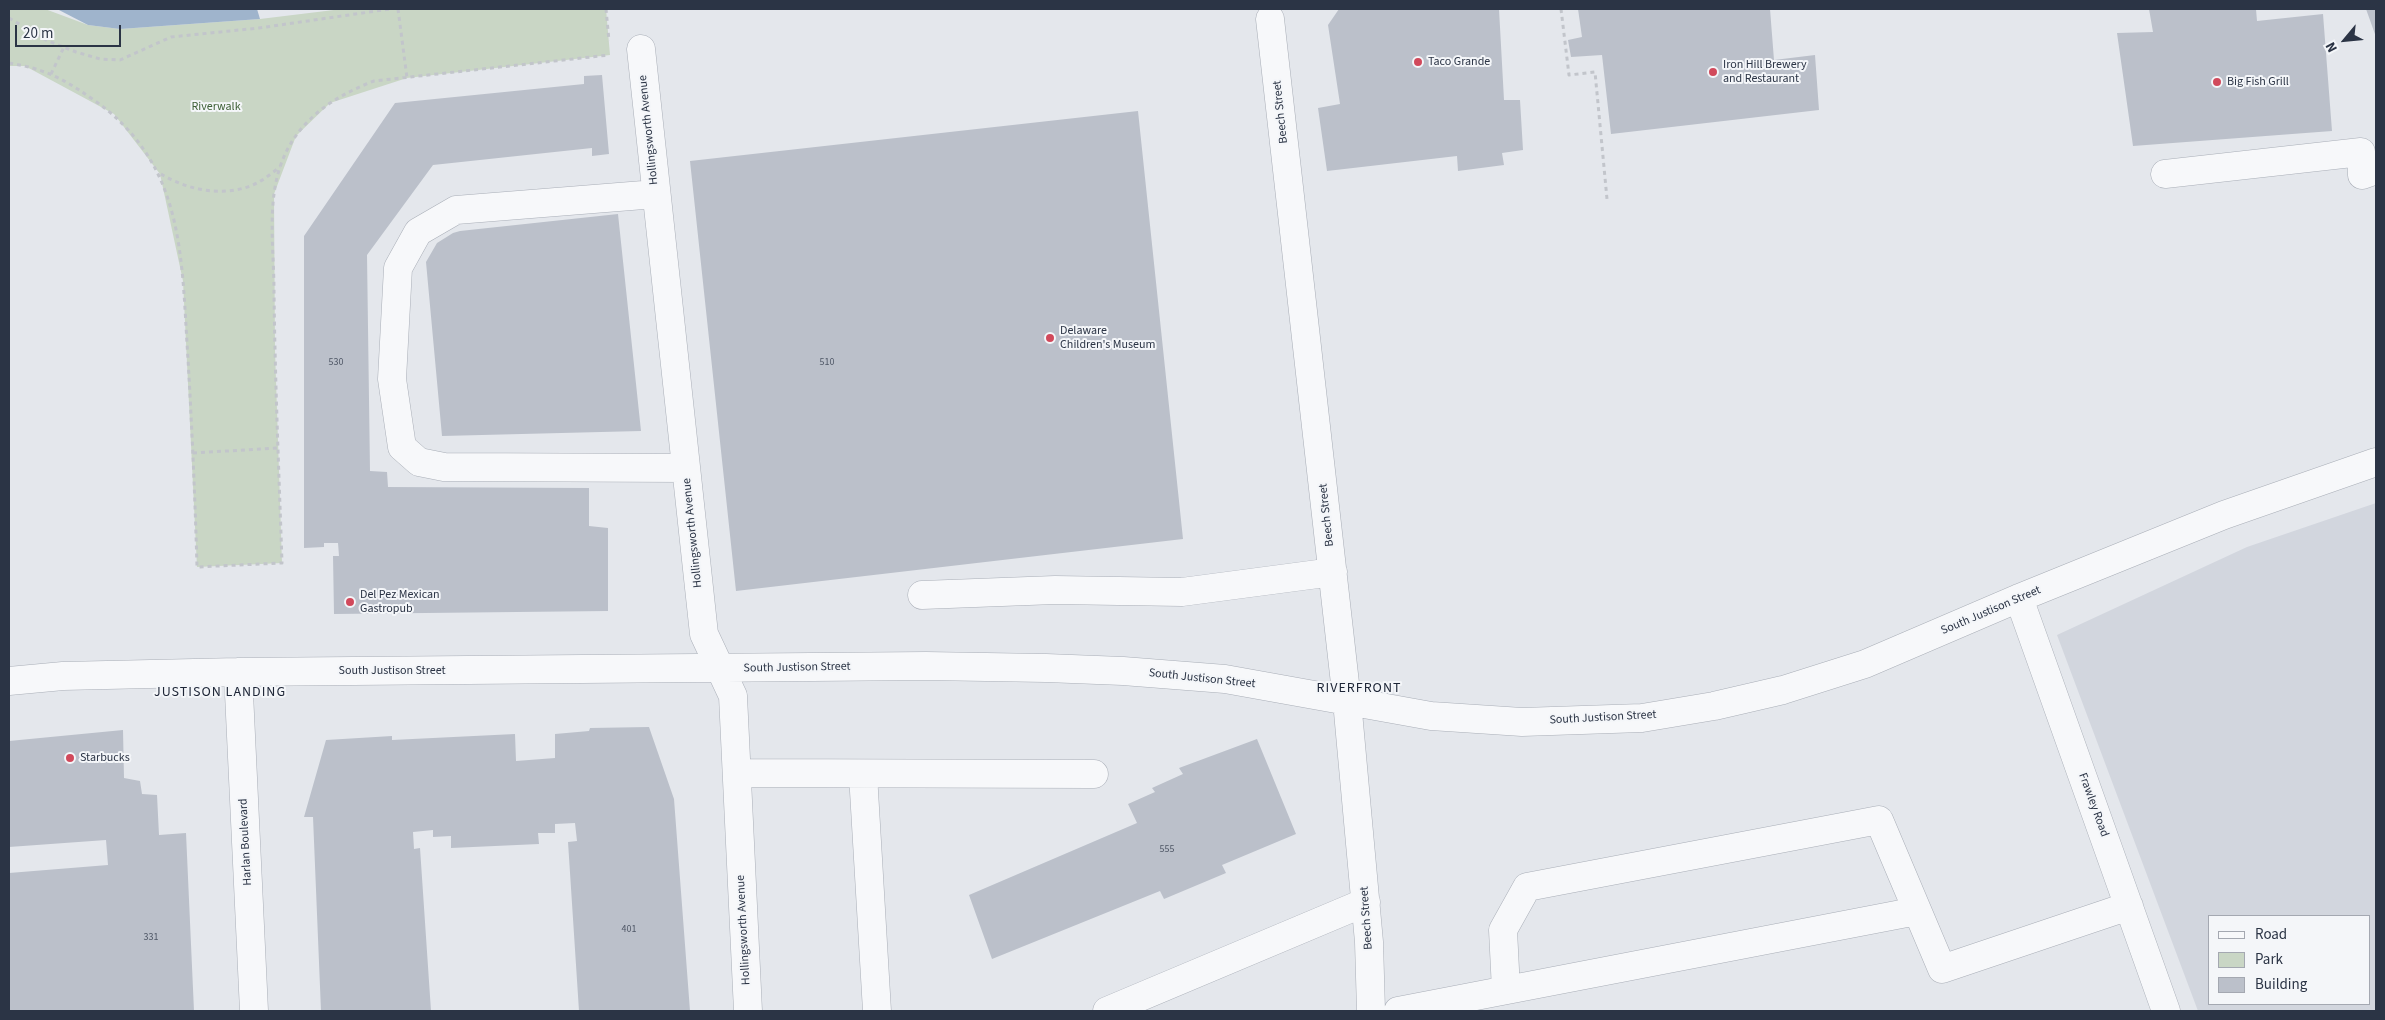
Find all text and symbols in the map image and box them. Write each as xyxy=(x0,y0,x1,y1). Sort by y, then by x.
scale bar xyxy=(18,15,124,47)
north arrow xyxy=(2320,15,2370,65)
text: 20 m xyxy=(23,23,53,44)
text: N xyxy=(2321,38,2343,56)
place label: Taco Grande xyxy=(1428,55,1490,69)
marker: Taco Grande xyxy=(1412,56,1424,68)
place label: Iron Hill Brewery and Restaurant xyxy=(1723,58,1807,86)
marker: Iron Hill Brewery and Restaurant xyxy=(1707,66,1719,78)
street label: Hollingsworth Avenue xyxy=(636,74,662,186)
place label: Big Fish Grill xyxy=(2227,75,2289,89)
marker: Big Fish Grill xyxy=(2211,76,2223,88)
street label: Beech Street xyxy=(1271,80,1291,144)
park label: Riverwalk xyxy=(191,100,241,114)
place label: Delaware Children's Museum xyxy=(1060,324,1155,352)
marker: Delaware Children's Museum xyxy=(1044,332,1056,344)
house number: 530 xyxy=(329,357,343,369)
house number: 510 xyxy=(820,357,834,369)
street label: Hollingsworth Avenue xyxy=(680,477,706,589)
street label: Beech Street xyxy=(1317,483,1337,547)
street label: South Justison Street xyxy=(1939,583,2043,639)
place label: Del Pez Mexican Gastropub xyxy=(360,588,440,616)
marker: Del Pez Mexican Gastropub xyxy=(344,596,356,608)
street label: South Justison Street xyxy=(743,660,851,676)
street label: South Justison Street xyxy=(338,664,446,678)
street label: South Justison Street xyxy=(1148,666,1256,692)
district label: RIVERFRONT xyxy=(1315,681,1403,697)
district label: JUSTISON LANDING xyxy=(152,685,288,701)
street label: South Justison Street xyxy=(1549,708,1657,728)
place label: Starbucks xyxy=(80,751,130,765)
marker: Starbucks xyxy=(64,752,76,764)
street label: Frawley Road xyxy=(2075,771,2111,839)
street label: Harlan Boulevard xyxy=(237,798,255,886)
house number: 555 xyxy=(1160,844,1174,856)
street label: Hollingsworth Avenue xyxy=(734,875,754,985)
street label: Beech Street xyxy=(1358,886,1376,950)
legend xyxy=(2208,915,2370,1005)
house number: 401 xyxy=(622,924,636,936)
text: Road xyxy=(2255,924,2287,945)
house number: 331 xyxy=(144,932,158,944)
text: Park xyxy=(2255,949,2283,970)
text: Building xyxy=(2255,974,2307,995)

